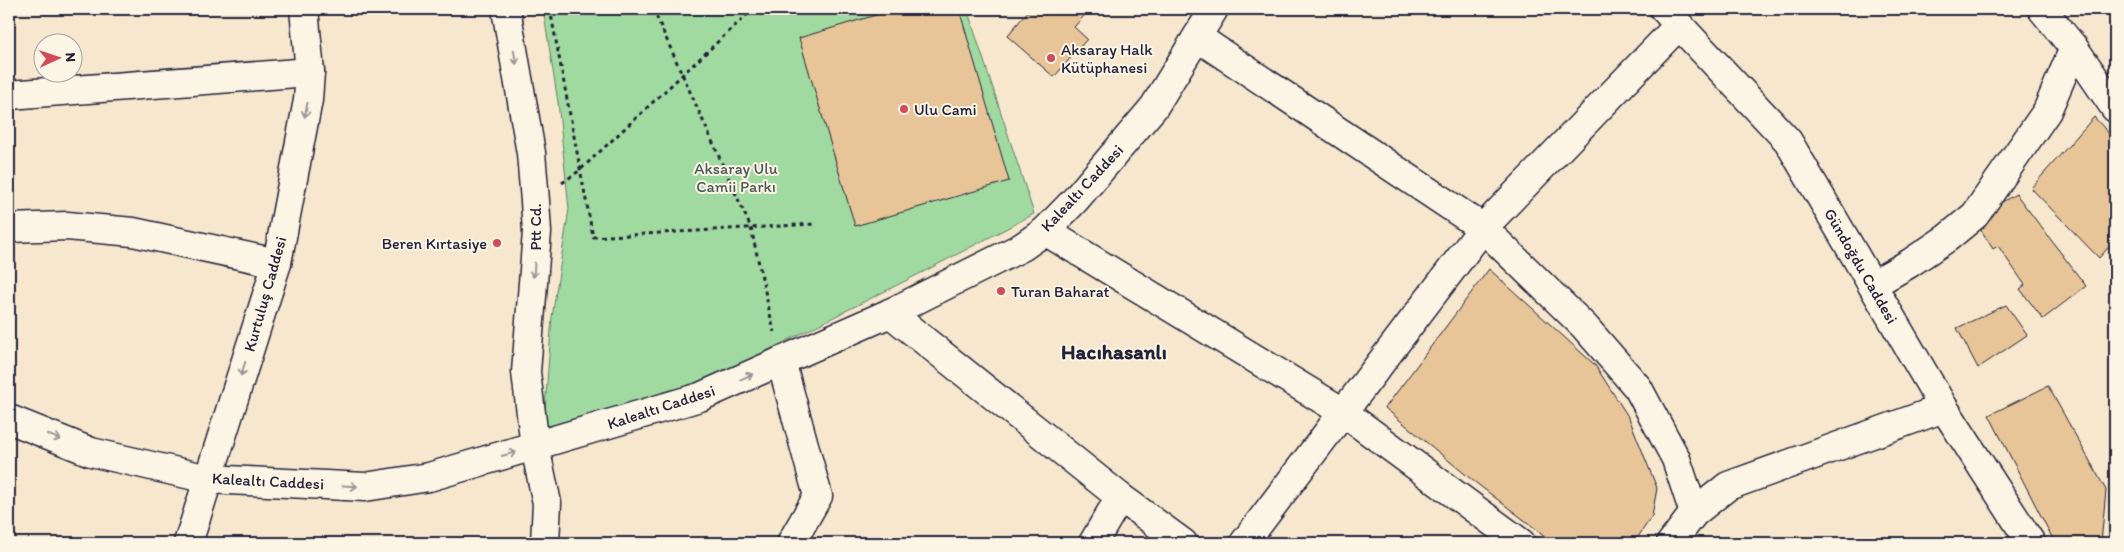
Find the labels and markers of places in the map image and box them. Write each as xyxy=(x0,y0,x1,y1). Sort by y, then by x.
place label: Aksaray Halk Kütüphanesi xyxy=(1061,40,1153,77)
marker: Aksaray Halk Kütüphanesi xyxy=(1045,52,1057,64)
place label: Ulu Cami xyxy=(914,100,977,119)
marker: Ulu Cami xyxy=(898,103,910,115)
place label: Beren Kırtasiye xyxy=(382,234,487,253)
marker: Beren Kırtasiye xyxy=(491,237,503,249)
place label: Turan Baharat xyxy=(1011,282,1110,301)
marker: Turan Baharat xyxy=(995,285,1007,297)

